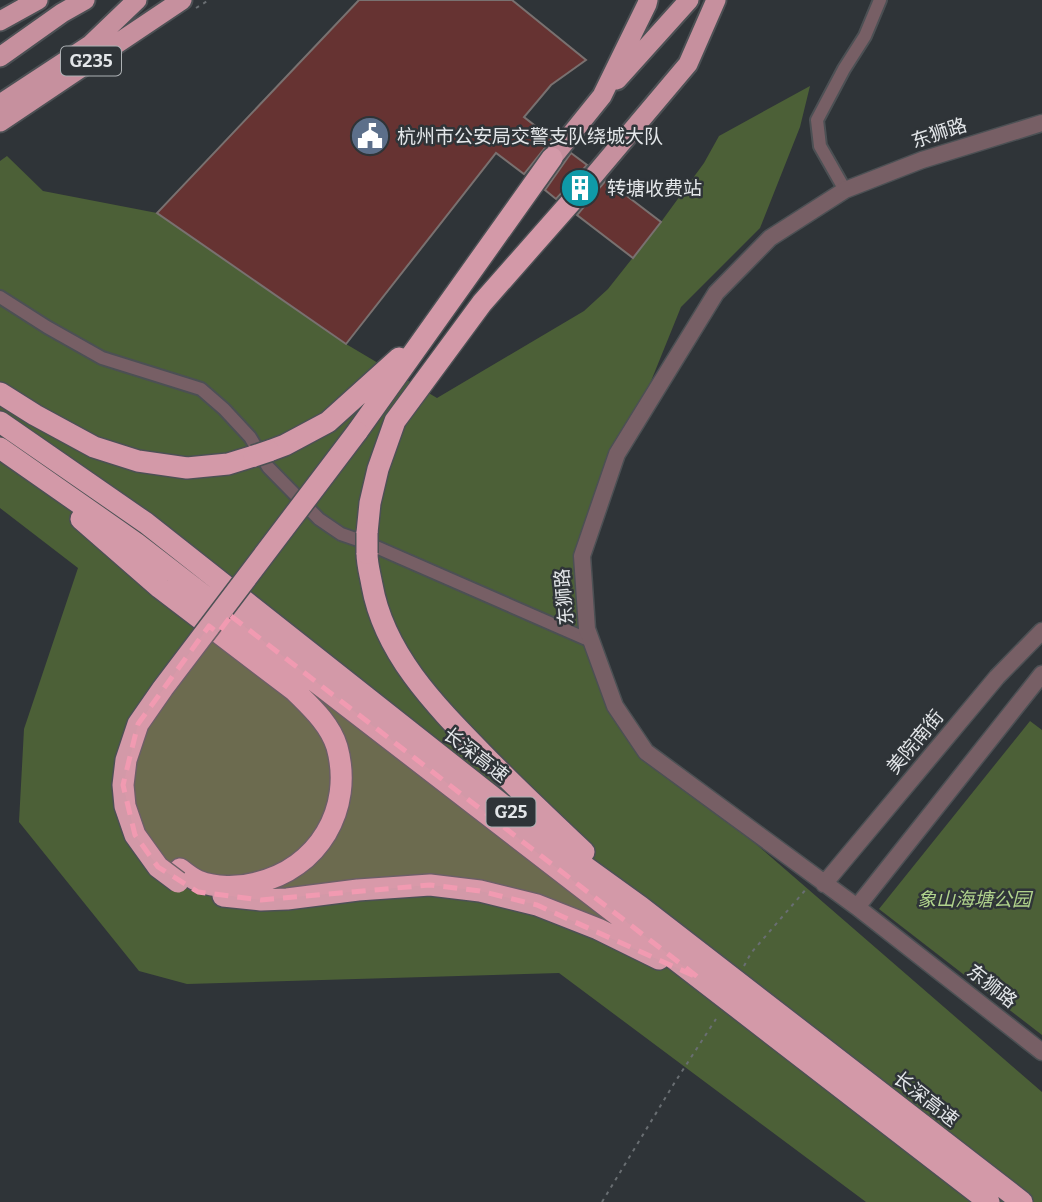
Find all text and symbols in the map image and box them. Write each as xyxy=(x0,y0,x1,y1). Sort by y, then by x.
road number: G235 xyxy=(61,46,121,76)
street label: 东狮路 xyxy=(908,113,970,153)
public building icon: 杭州市公安局交警支队绕城大队 xyxy=(349,115,391,157)
place label: 杭州市公安局交警支队绕城大队 xyxy=(397,125,663,148)
building icon: 转塘收费站 xyxy=(559,167,601,209)
place label: 转塘收费站 xyxy=(607,177,702,200)
street label: 东狮路 xyxy=(550,568,578,626)
street label: 美院南街 xyxy=(882,705,948,779)
street label: 长深高速 xyxy=(439,723,513,787)
road number: G25 xyxy=(486,798,536,826)
park label: 象山海塘公园 xyxy=(917,888,1034,911)
street label: 东狮路 xyxy=(962,959,1022,1013)
street label: 长深高速 xyxy=(889,1067,963,1131)

